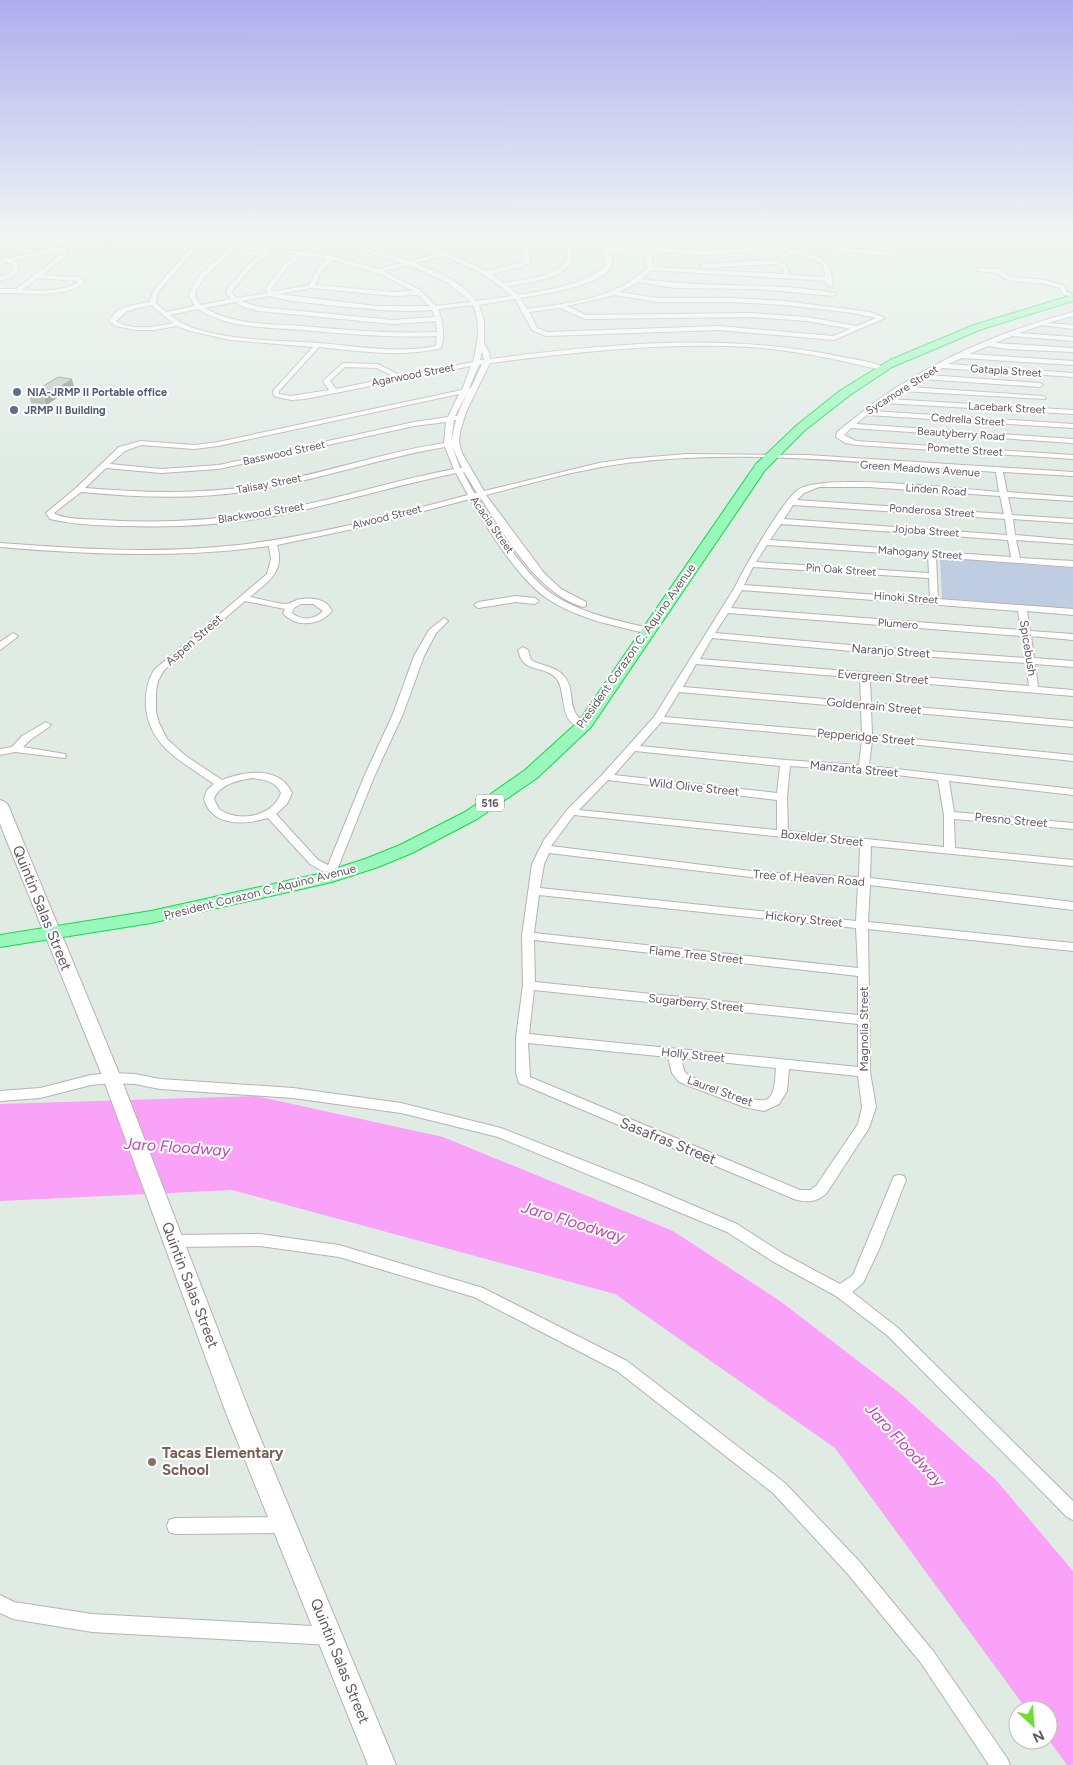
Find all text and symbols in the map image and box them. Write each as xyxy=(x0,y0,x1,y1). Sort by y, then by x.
street label: Agarwood Street xyxy=(370,361,456,389)
street label: Gatapla Street xyxy=(970,362,1042,380)
street label: Sycamore Street xyxy=(863,363,941,417)
marker: NIA-JRMP II Portable office xyxy=(11,386,23,398)
place label: NIA-JRMP II Portable office xyxy=(27,386,167,399)
street label: Lacebark Street xyxy=(968,399,1046,417)
marker: JRMP II Building xyxy=(8,404,20,416)
place label: JRMP II Building xyxy=(24,404,106,417)
street label: Cedrella Street xyxy=(931,411,1005,429)
street label: Beautyberry Road xyxy=(917,424,1005,444)
street label: Basswood Street xyxy=(242,438,326,468)
street label: Pomette Street xyxy=(927,441,1003,459)
street label: Green Meadows Avenue xyxy=(860,458,980,480)
street label: Talisay Street xyxy=(235,471,303,497)
street label: Linden Road xyxy=(905,481,967,499)
street label: Acacia Street xyxy=(468,494,516,556)
street label: Blackwood Street xyxy=(217,500,305,526)
street label: Alwood Street xyxy=(351,502,423,532)
street label: Ponderosa Street xyxy=(889,502,975,520)
street label: Jojoba Street xyxy=(892,522,960,540)
street label: Mahogany Street xyxy=(877,544,963,562)
street label: President Corazon C. Aquino Avenue xyxy=(574,561,699,731)
street label: Pin Oak Street xyxy=(805,561,877,579)
street label: Hinoki Street xyxy=(873,589,939,607)
street label: Aspen Street xyxy=(163,611,226,668)
street label: Plumero xyxy=(877,616,919,632)
street label: Spicebush xyxy=(1017,619,1039,677)
street label: Naranjo Street xyxy=(851,641,931,661)
street label: Evergreen Street xyxy=(837,667,929,687)
street label: Goldenrain Street xyxy=(826,695,922,717)
street label: Pepperidge Street xyxy=(816,726,916,748)
street label: Manzanta Street xyxy=(809,758,899,780)
street label: Wild Olive Street xyxy=(648,775,740,799)
road number: 516 xyxy=(476,794,504,811)
street label: Presno Street xyxy=(974,810,1049,830)
street label: Boxelder Street xyxy=(780,827,865,849)
street label: Quintin Salas Street xyxy=(9,843,76,974)
street label: President Corazon C. Aquino Avenue xyxy=(162,861,358,923)
street label: Tree of Heaven Road xyxy=(753,867,865,889)
street label: Hickory Street xyxy=(765,908,844,930)
street label: Flame Tree Street xyxy=(648,943,744,967)
street label: Magnolia Street xyxy=(857,986,871,1072)
street label: Sugarberry Street xyxy=(648,991,745,1015)
street label: Holly Street xyxy=(660,1045,726,1065)
street label: Laurel Street xyxy=(685,1073,755,1110)
street label: Sasafras Street xyxy=(617,1113,719,1169)
water label: Jaro Floodway xyxy=(122,1134,231,1160)
water label: Jaro Floodway xyxy=(518,1197,627,1247)
street label: Quintin Salas Street xyxy=(158,1219,222,1351)
water label: Jaro Floodway xyxy=(861,1399,949,1491)
place label: Tacas Elementary School xyxy=(162,1444,284,1479)
marker: Tacas Elementary School xyxy=(146,1456,158,1468)
street label: Quintin Salas Street xyxy=(307,1596,374,1727)
north arrow xyxy=(1008,1700,1058,1750)
text: N xyxy=(1030,1726,1047,1746)

